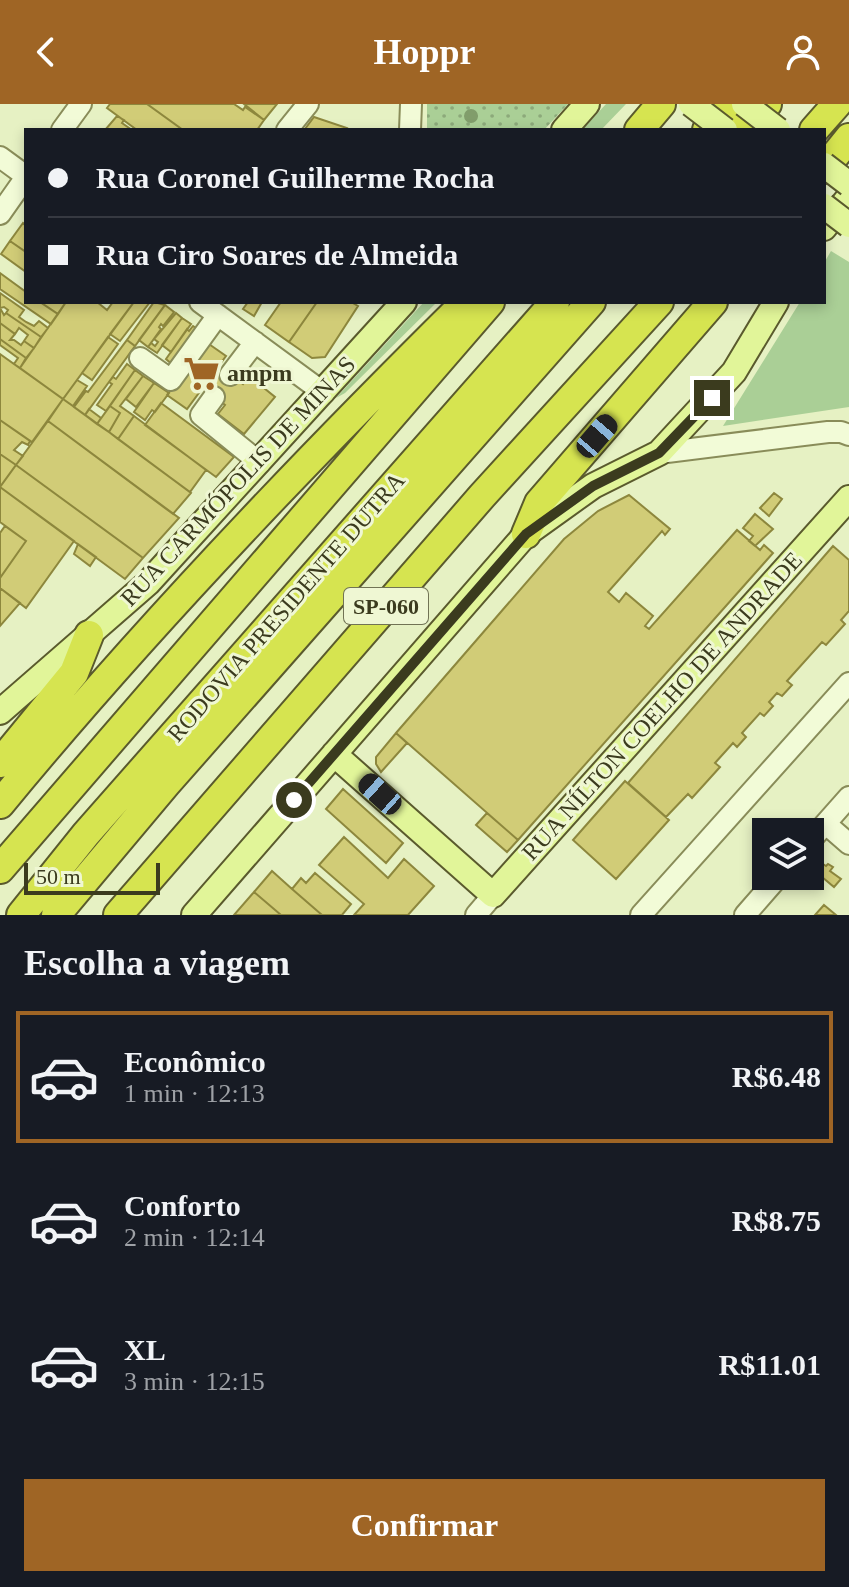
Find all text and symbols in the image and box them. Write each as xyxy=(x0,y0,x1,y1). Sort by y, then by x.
icon: back xyxy=(24,30,68,74)
icon: person xyxy=(781,30,825,74)
text: Hoppr xyxy=(373,32,476,72)
text: Rua Coronel Guilherme Rocha xyxy=(96,161,495,194)
text: Rua Ciro Soares de Almeida xyxy=(96,238,458,271)
street label: RUA CARMÓPOLIS DE MINAS xyxy=(115,351,361,611)
supermarket icon: ampm xyxy=(182,354,220,392)
place label: ampm xyxy=(227,360,292,386)
route end xyxy=(694,380,730,416)
car xyxy=(572,410,622,462)
street label: RODOVIA PRESIDENTE DUTRA xyxy=(162,467,410,747)
street label: RUA NÍLTON COELHO DE ANDRADE xyxy=(517,547,807,865)
road number: SP-060 xyxy=(344,588,428,624)
car xyxy=(354,769,406,819)
route start xyxy=(276,782,312,818)
map controls xyxy=(752,818,824,890)
button: layers xyxy=(752,818,824,890)
scale bar xyxy=(24,859,160,895)
text: 50 m xyxy=(36,864,81,889)
text: Escolha a viagem xyxy=(24,943,290,983)
icon: car xyxy=(28,1041,100,1113)
text: Econômico xyxy=(124,1045,266,1078)
text: R$6.48 xyxy=(732,1060,821,1093)
text: 1 min · 12:13 xyxy=(124,1079,265,1108)
icon: car xyxy=(28,1185,100,1257)
text: Conforto xyxy=(124,1189,241,1222)
text: R$8.75 xyxy=(732,1204,821,1237)
text: 2 min · 12:14 xyxy=(124,1223,265,1252)
icon: car xyxy=(28,1329,100,1401)
text: XL xyxy=(124,1333,166,1366)
text: R$11.01 xyxy=(718,1348,821,1381)
text: 3 min · 12:15 xyxy=(124,1367,265,1396)
button: Confirmar xyxy=(24,1479,825,1571)

